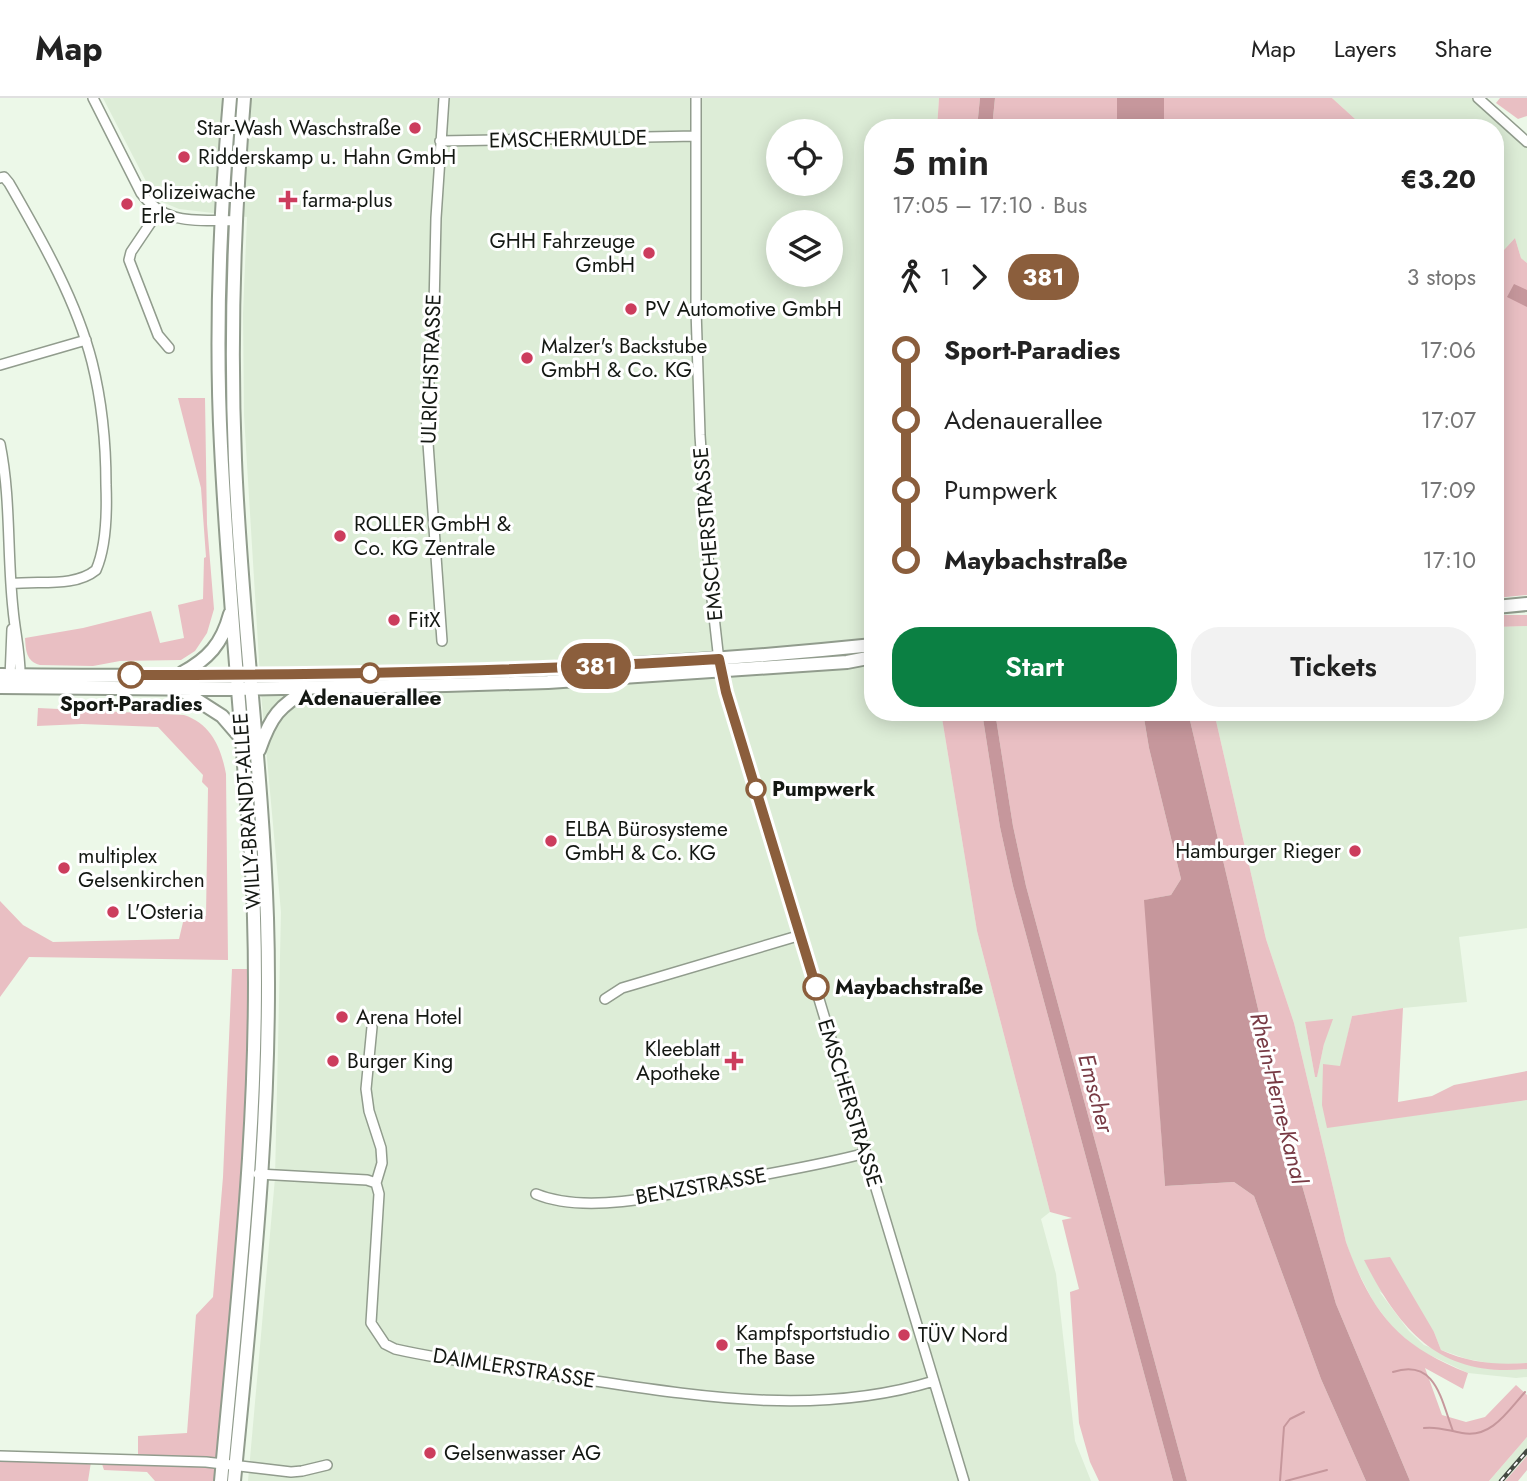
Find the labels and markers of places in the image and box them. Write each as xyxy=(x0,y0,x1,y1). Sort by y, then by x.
place label: Star-Wash Waschstraße xyxy=(196,113,401,143)
marker: Star-Wash Waschstraße xyxy=(407,120,423,136)
place label: Ridderskamp u. Hahn GmbH xyxy=(198,142,456,172)
marker: Ridderskamp u. Hahn GmbH xyxy=(176,149,192,165)
place label: Polizeiwache Erle xyxy=(141,177,256,231)
place label: farma-plus xyxy=(302,185,393,215)
marker: farma-plus xyxy=(280,192,296,208)
marker: Polizeiwache Erle xyxy=(119,196,135,212)
place label: GHH Fahrzeuge GmbH xyxy=(490,226,635,280)
marker: GHH Fahrzeuge GmbH xyxy=(641,245,657,261)
place label: PV Automotive GmbH xyxy=(645,294,842,324)
marker: PV Automotive GmbH xyxy=(623,301,639,317)
place label: Malzer's Backstube GmbH & Co. KG xyxy=(541,331,708,385)
marker: Malzer's Backstube GmbH & Co. KG xyxy=(519,350,535,366)
place label: ROLLER GmbH & Co. KG Zentrale xyxy=(354,509,511,563)
marker: ROLLER GmbH & Co. KG Zentrale xyxy=(332,528,348,544)
place label: FitX xyxy=(408,605,441,635)
marker: FitX xyxy=(386,612,402,628)
marker: Sport-Paradies xyxy=(118,662,144,688)
marker: Adenauerallee xyxy=(360,663,380,683)
place label: Adenauerallee xyxy=(297,683,442,713)
place label: Sport-Paradies xyxy=(60,689,203,719)
place label: Pumpwerk xyxy=(772,774,875,804)
marker: Pumpwerk xyxy=(746,779,766,799)
place label: ELBA Bürosysteme GmbH & Co. KG xyxy=(565,814,728,868)
marker: ELBA Bürosysteme GmbH & Co. KG xyxy=(543,833,559,849)
place label: Hamburger Rieger xyxy=(1175,836,1342,866)
place label: multiplex Gelsenkirchen xyxy=(78,841,205,895)
marker: Hamburger Rieger xyxy=(1347,843,1363,859)
marker: multiplex Gelsenkirchen xyxy=(56,860,72,876)
place label: L'Osteria xyxy=(127,897,204,927)
marker: L'Osteria xyxy=(105,904,121,920)
place label: Maybachstraße xyxy=(835,972,983,1002)
marker: Maybachstraße xyxy=(803,974,829,1000)
place label: Arena Hotel xyxy=(356,1002,462,1032)
marker: Arena Hotel xyxy=(334,1009,350,1025)
place label: Kleeblatt Apotheke xyxy=(636,1034,720,1088)
place label: Burger King xyxy=(347,1046,453,1076)
marker: Burger King xyxy=(325,1053,341,1069)
marker: Kleeblatt Apotheke xyxy=(726,1053,742,1069)
place label: Kampfsportstudio The Base xyxy=(736,1318,890,1372)
place label: TÜV Nord xyxy=(918,1320,1008,1350)
marker: TÜV Nord xyxy=(896,1327,912,1343)
marker: Kampfsportstudio The Base xyxy=(714,1337,730,1353)
place label: Gelsenwasser AG xyxy=(444,1438,601,1468)
marker: Gelsenwasser AG xyxy=(422,1445,438,1461)

